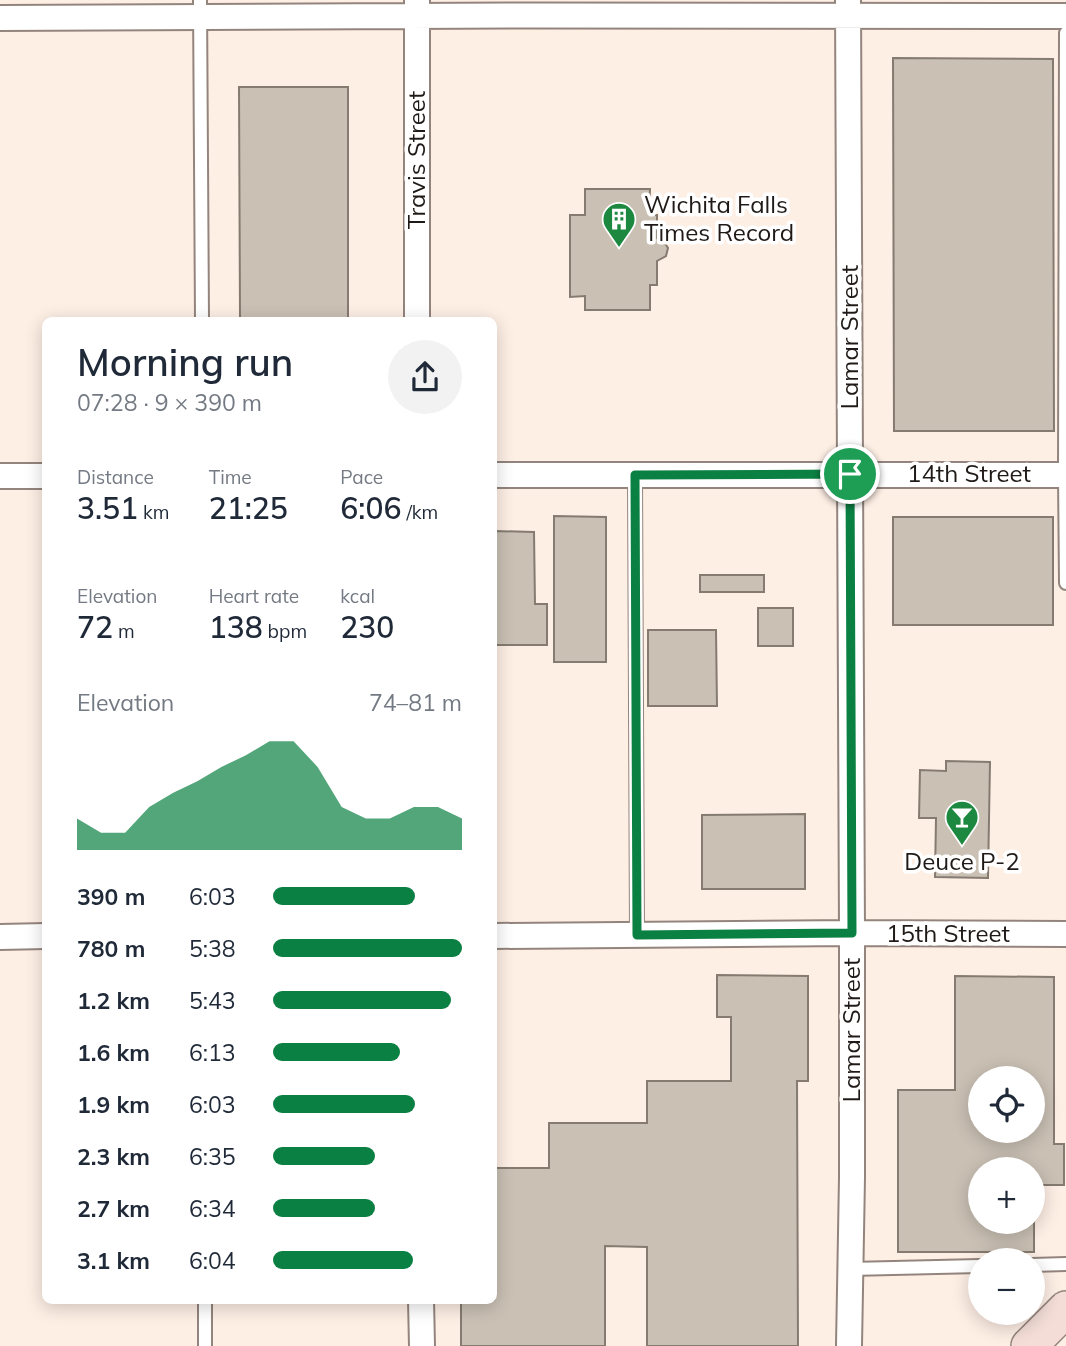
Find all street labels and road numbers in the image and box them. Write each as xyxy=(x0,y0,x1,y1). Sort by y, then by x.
street label: Travis Street xyxy=(401,91,431,229)
street label: Lamar Street xyxy=(834,265,864,409)
street label: 14th Street xyxy=(907,458,1031,488)
street label: 15th Street xyxy=(886,918,1010,948)
street label: Lamar Street xyxy=(836,958,866,1102)

